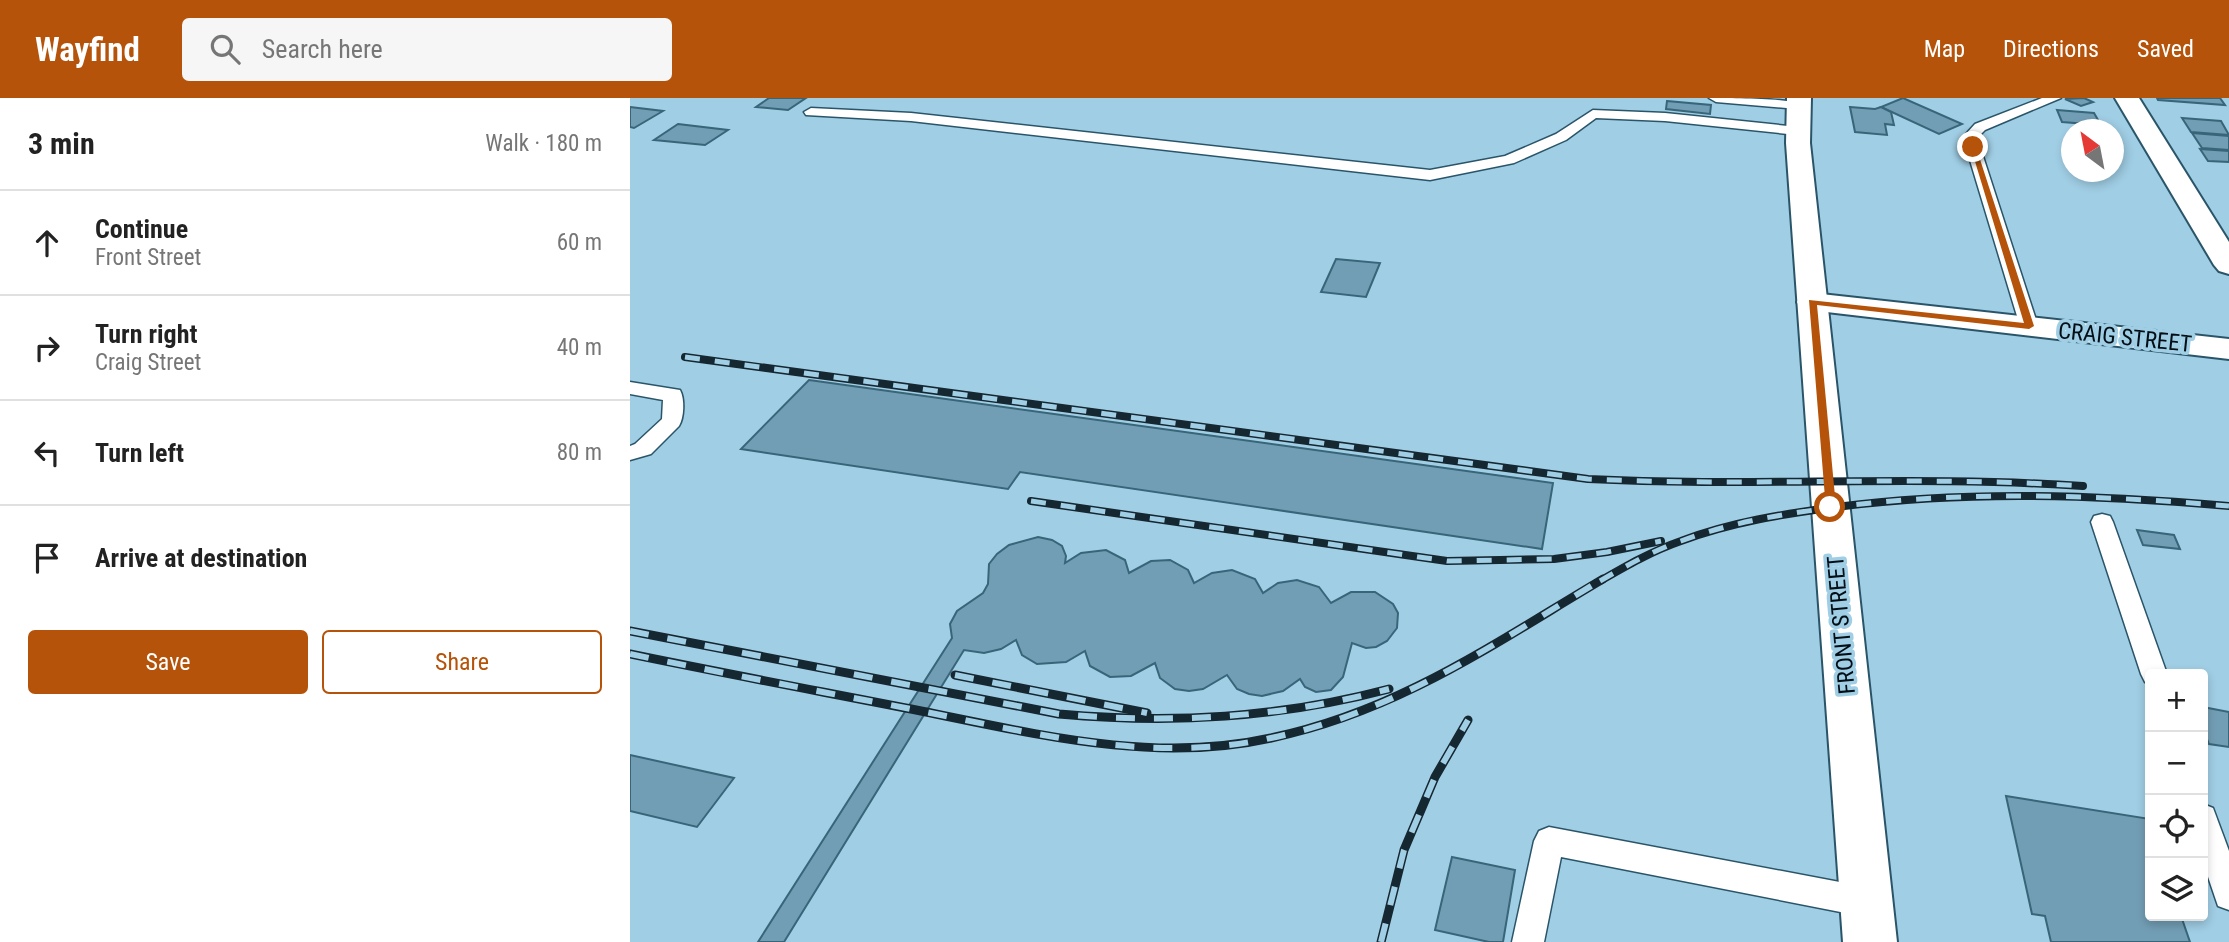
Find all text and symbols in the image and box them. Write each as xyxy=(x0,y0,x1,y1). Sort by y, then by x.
search box xyxy=(182,18,672,81)
text: Wayfind xyxy=(35,30,140,69)
icon: search xyxy=(206,30,244,68)
text: Search here xyxy=(262,34,383,64)
text: Map xyxy=(1924,35,1965,63)
text: Directions xyxy=(2003,35,2099,63)
text: Saved xyxy=(2137,35,2194,63)
north arrow xyxy=(2061,119,2124,182)
text: 3 min xyxy=(28,126,95,161)
text: Walk · 180 m xyxy=(485,130,602,157)
route end xyxy=(1957,131,1988,162)
text: Continue xyxy=(95,214,188,244)
icon: ahead xyxy=(28,224,66,262)
text: 60 m xyxy=(557,229,602,256)
text: Front Street xyxy=(95,244,201,271)
street label: CRAIG STREET xyxy=(2057,317,2193,358)
text: Turn right xyxy=(95,319,197,349)
icon: right xyxy=(28,329,66,367)
text: 40 m xyxy=(557,334,602,361)
text: Craig Street xyxy=(95,349,201,376)
icon: left xyxy=(28,434,66,472)
text: Turn left xyxy=(95,438,184,468)
text: 80 m xyxy=(557,439,602,466)
route start xyxy=(1814,491,1845,522)
icon: arrive xyxy=(28,539,66,577)
text: Arrive at destination xyxy=(95,543,307,573)
street label: FRONT STREET xyxy=(1822,555,1861,695)
button: Save xyxy=(28,630,308,694)
button: Share xyxy=(322,630,602,694)
map controls xyxy=(2145,669,2208,921)
button: + xyxy=(2145,669,2208,732)
button: − xyxy=(2145,732,2208,795)
button: locate xyxy=(2145,795,2208,858)
button: layers xyxy=(2145,858,2208,921)

